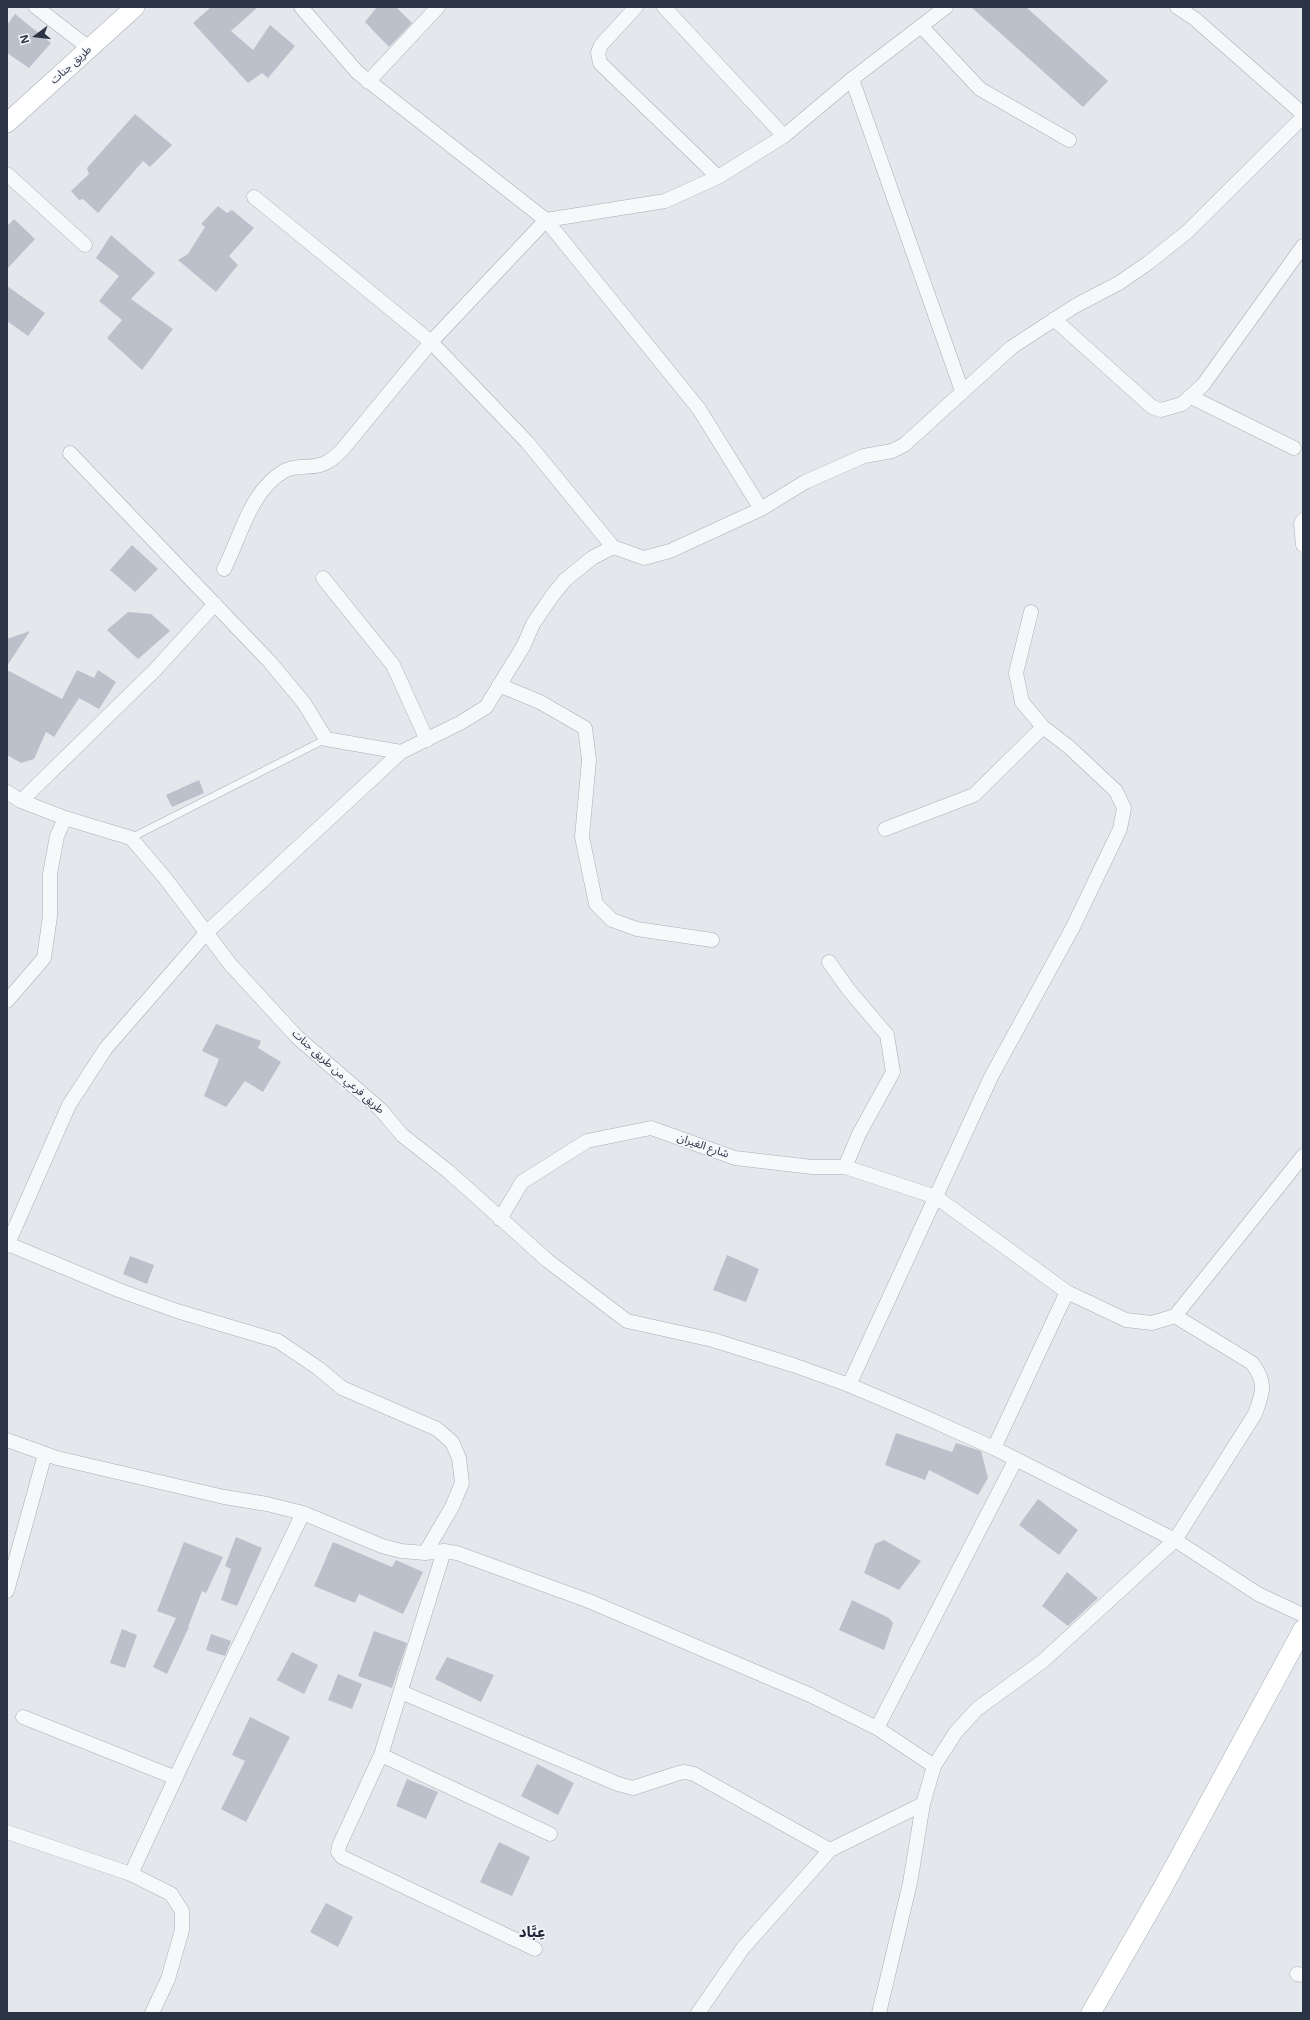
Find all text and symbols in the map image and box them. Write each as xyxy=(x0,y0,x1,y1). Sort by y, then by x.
north arrow xyxy=(16,16,56,56)
text: N xyxy=(16,33,32,46)
street label: طريق جنات xyxy=(48,43,94,87)
street label: طريق فرعي من طريق جنات xyxy=(289,1027,387,1117)
street label: شارع الغيران xyxy=(675,1131,731,1161)
district label: عِبَّاد xyxy=(519,1924,545,1942)

